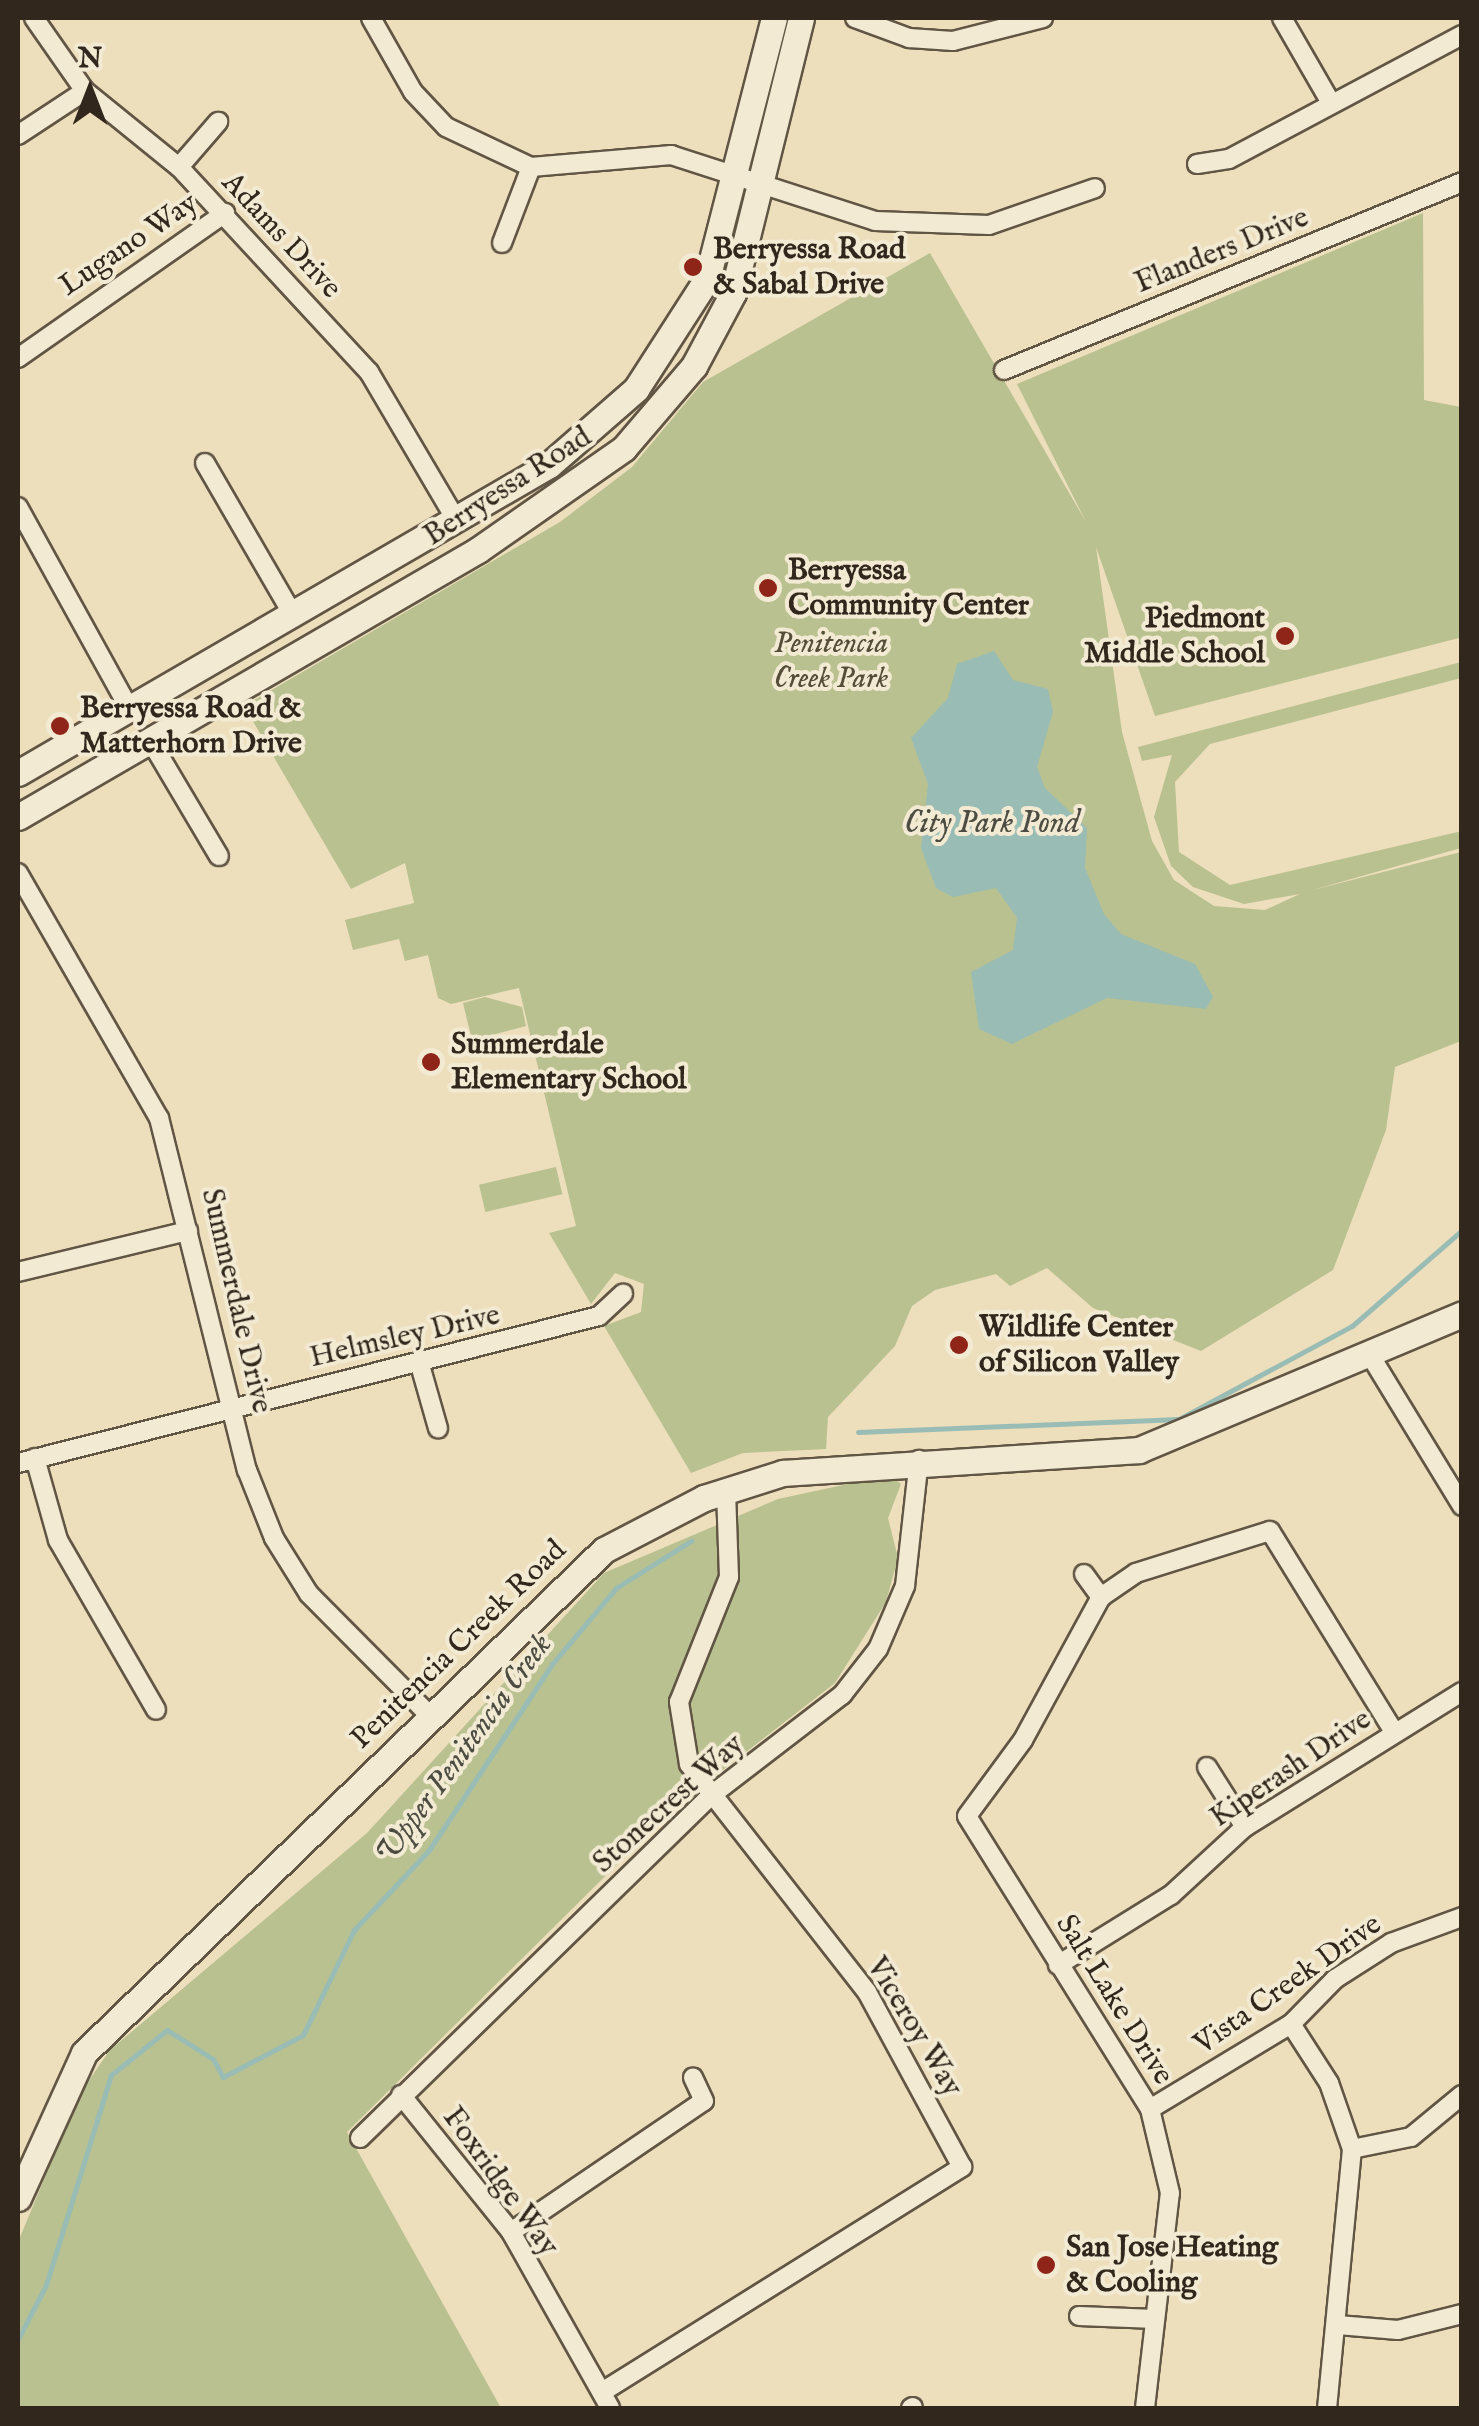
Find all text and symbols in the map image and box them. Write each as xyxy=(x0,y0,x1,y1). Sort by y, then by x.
north arrow xyxy=(40,40,140,140)
text: N xyxy=(78,42,102,77)
street label: Adams Drive xyxy=(213,165,349,307)
street label: Lugano Way xyxy=(53,186,205,304)
street label: Flanders Drive xyxy=(1130,200,1314,302)
place label: Berryessa Road & Sabal Drive xyxy=(713,232,905,302)
marker: Berryessa Road & Sabal Drive xyxy=(682,256,704,278)
street label: Berryessa Road xyxy=(418,420,598,554)
place label: Berryessa Community Center xyxy=(788,553,1029,624)
marker: Berryessa Community Center xyxy=(757,577,779,599)
place label: Piedmont Middle School xyxy=(1084,601,1265,672)
marker: Piedmont Middle School xyxy=(1274,625,1296,647)
park label: Penitencia Creek Park xyxy=(774,626,888,696)
place label: Berryessa Road & Matterhorn Drive xyxy=(80,691,302,762)
marker: Berryessa Road & Matterhorn Drive xyxy=(49,715,71,737)
water label: City Park Pond xyxy=(904,805,1080,843)
place label: Summerdale Elementary School xyxy=(451,1027,687,1098)
marker: Summerdale Elementary School xyxy=(420,1051,442,1073)
street label: Summerdale Drive xyxy=(193,1185,279,1417)
street label: Helmsley Drive xyxy=(306,1298,504,1376)
place label: Wildlife Center of Silicon Valley xyxy=(979,1310,1179,1380)
marker: Wildlife Center of Silicon Valley xyxy=(948,1334,970,1356)
street label: Penitencia Creek Road xyxy=(344,1533,574,1757)
water label: Upper Penitencia Creek xyxy=(369,1627,561,1873)
street label: Kiperash Drive xyxy=(1204,1702,1378,1836)
street label: Stonecrest Way xyxy=(586,1727,752,1881)
street label: Vista Creek Drive xyxy=(1187,1907,1389,2063)
street label: Salt Lake Drive xyxy=(1047,1908,1181,2092)
street label: Viceroy Way xyxy=(858,1951,970,2103)
street label: Foxridge Way xyxy=(434,2101,566,2263)
place label: San Jose Heating & Cooling xyxy=(1066,2230,1278,2300)
marker: San Jose Heating & Cooling xyxy=(1035,2254,1057,2276)

